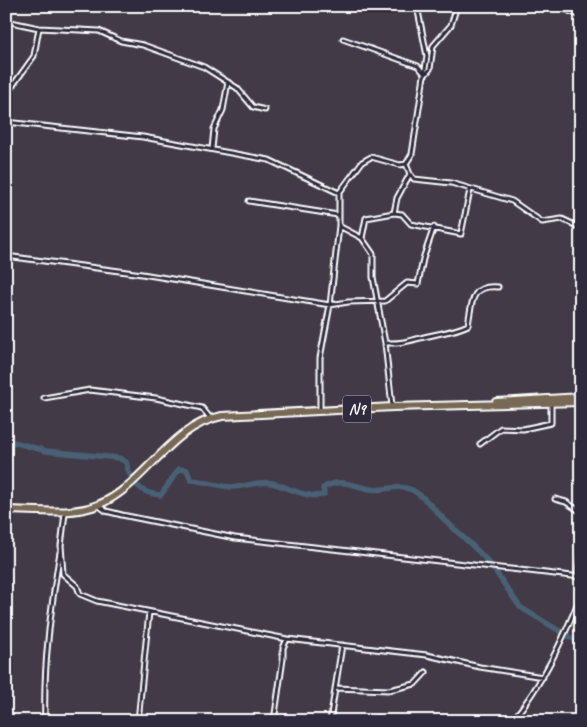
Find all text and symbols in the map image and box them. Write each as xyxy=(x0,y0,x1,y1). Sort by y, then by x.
road number: N9 xyxy=(343,396,371,422)

